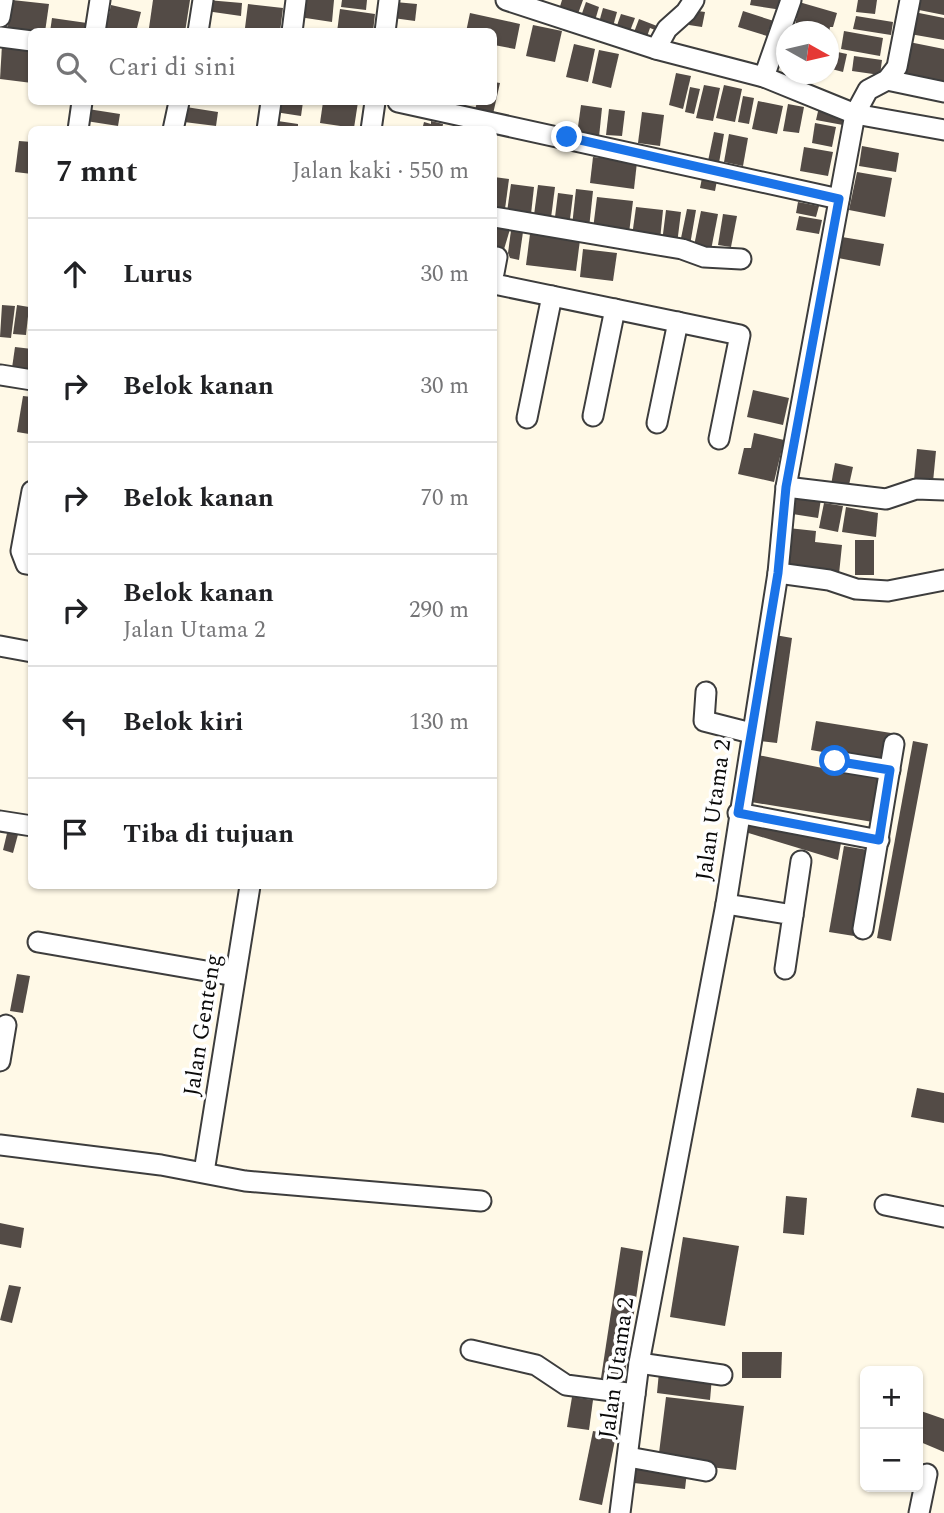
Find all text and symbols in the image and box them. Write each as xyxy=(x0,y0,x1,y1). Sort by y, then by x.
north arrow xyxy=(776,21,839,84)
search box xyxy=(28,28,497,105)
text: Cari di sini xyxy=(108,47,236,87)
icon: search xyxy=(52,48,90,86)
route end xyxy=(551,121,582,152)
text: 7 mnt xyxy=(56,149,137,195)
text: Jalan kaki · 550 m xyxy=(292,154,469,189)
text: Lurus xyxy=(123,254,193,294)
icon: ahead xyxy=(56,255,94,293)
text: 30 m xyxy=(420,257,469,292)
text: Belok kanan xyxy=(123,366,274,406)
icon: right xyxy=(56,367,94,405)
text: 30 m xyxy=(420,369,469,404)
text: Belok kanan xyxy=(123,478,274,518)
icon: right xyxy=(56,479,94,517)
text: 70 m xyxy=(420,481,469,516)
text: Belok kanan xyxy=(123,573,274,613)
icon: right xyxy=(56,591,94,629)
text: 290 m xyxy=(409,593,469,628)
text: Jalan Utama 2 xyxy=(123,613,266,648)
text: Belok kiri xyxy=(123,702,243,742)
icon: left xyxy=(56,703,94,741)
text: 130 m xyxy=(409,705,469,740)
street label: Jalan Utama 2 xyxy=(687,737,741,883)
route start xyxy=(819,745,850,776)
text: Tiba di tujuan xyxy=(123,814,294,854)
icon: arrive xyxy=(56,815,94,853)
street label: Jalan Genteng xyxy=(174,951,232,1099)
street label: Jalan Utama 2 xyxy=(590,1295,644,1441)
map controls xyxy=(860,1366,923,1492)
button: + xyxy=(860,1366,923,1429)
button: − xyxy=(860,1429,923,1492)

